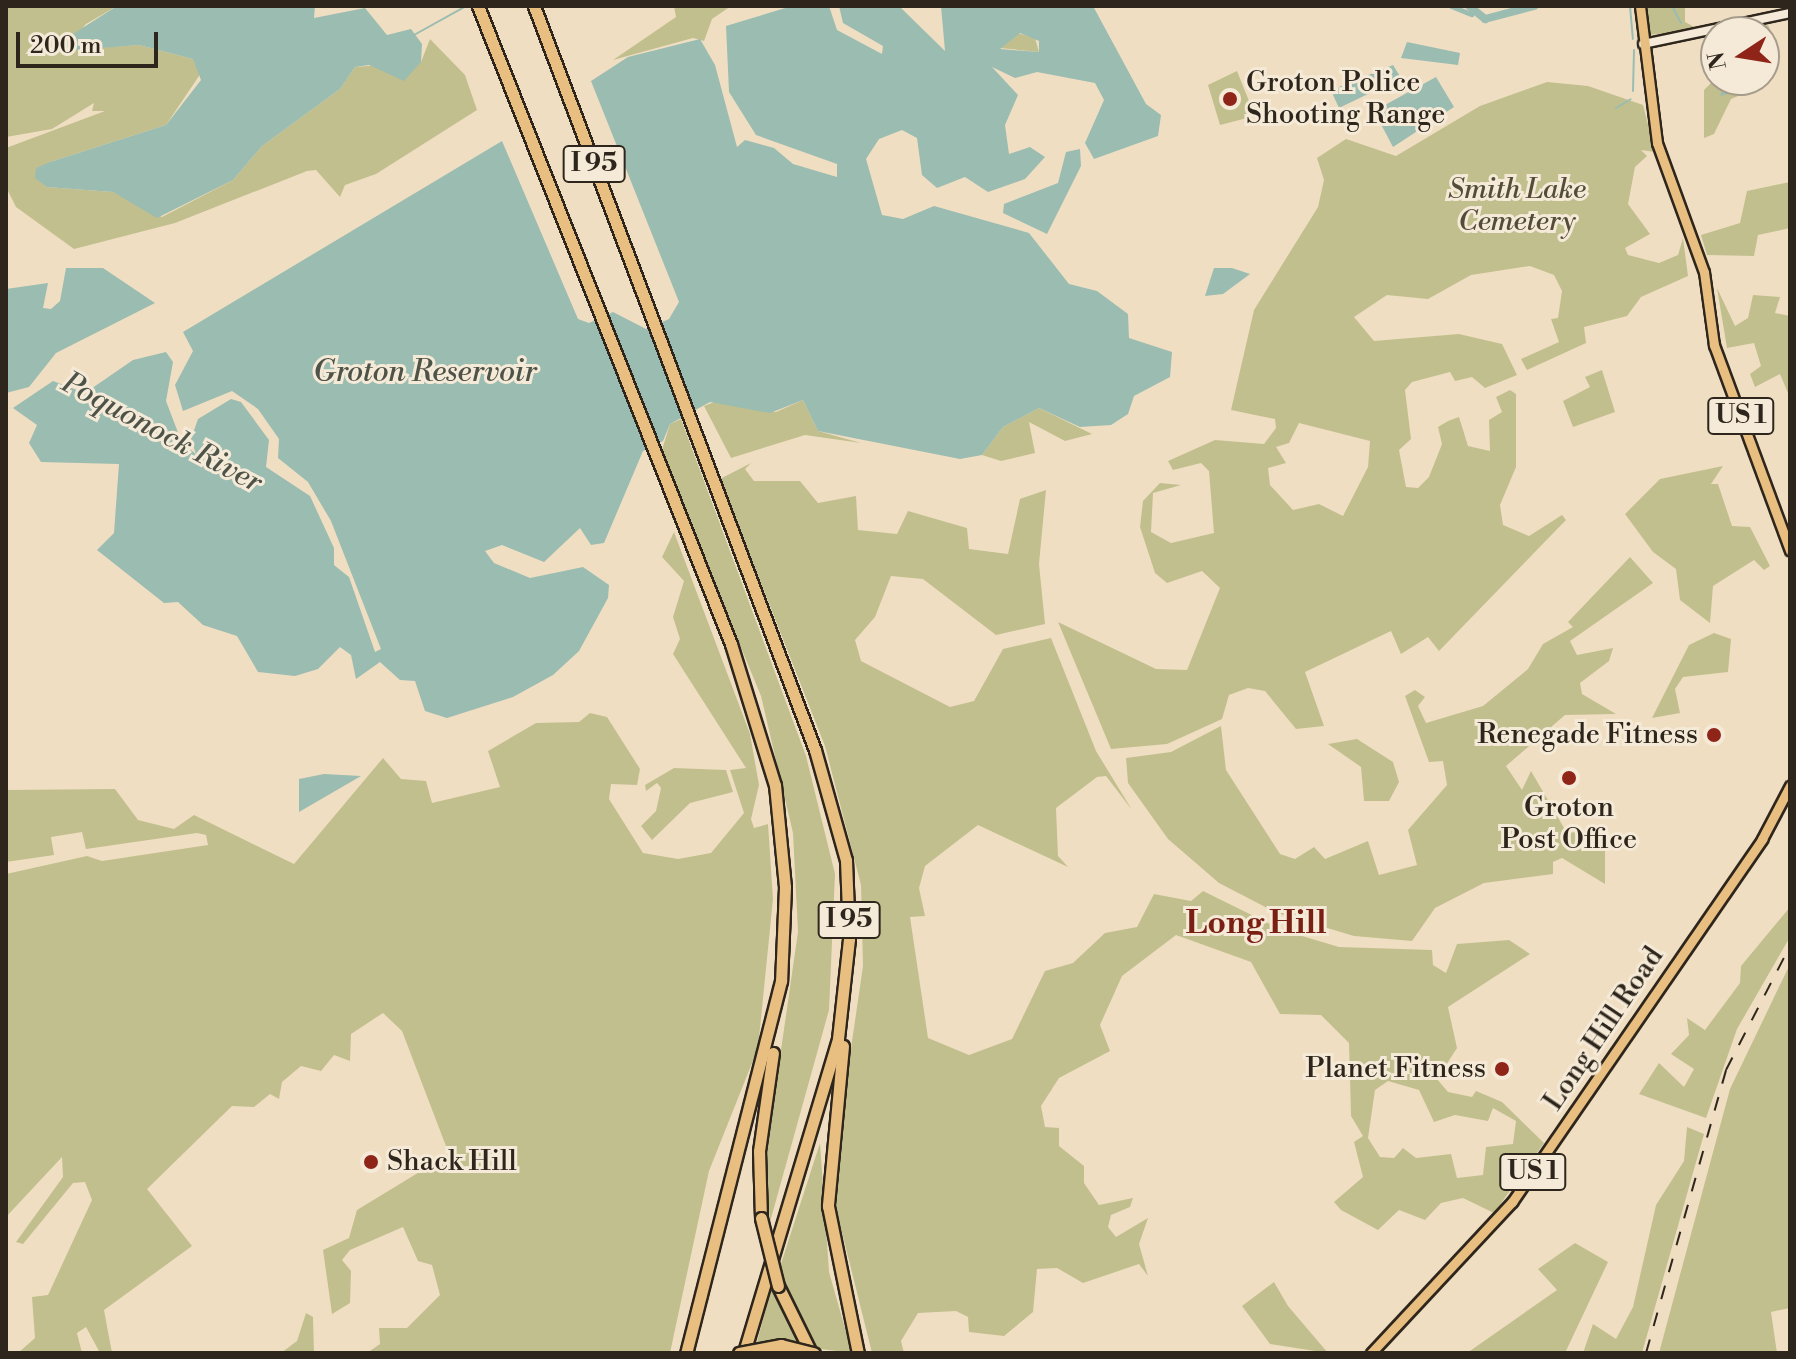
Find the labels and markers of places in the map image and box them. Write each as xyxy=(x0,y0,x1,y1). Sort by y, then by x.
place label: Groton Police Shooting Range xyxy=(1246,66,1445,132)
marker: Groton Police Shooting Range xyxy=(1221,90,1239,108)
place label: Renegade Fitness xyxy=(1477,718,1698,752)
marker: Renegade Fitness xyxy=(1705,726,1723,744)
marker: Groton Post Office xyxy=(1560,769,1578,787)
place label: Groton Post Office xyxy=(1501,791,1637,857)
place label: Planet Fitness xyxy=(1306,1052,1486,1086)
marker: Planet Fitness xyxy=(1493,1060,1511,1078)
place label: Shack Hill xyxy=(387,1145,517,1179)
marker: Shack Hill xyxy=(362,1153,380,1171)

